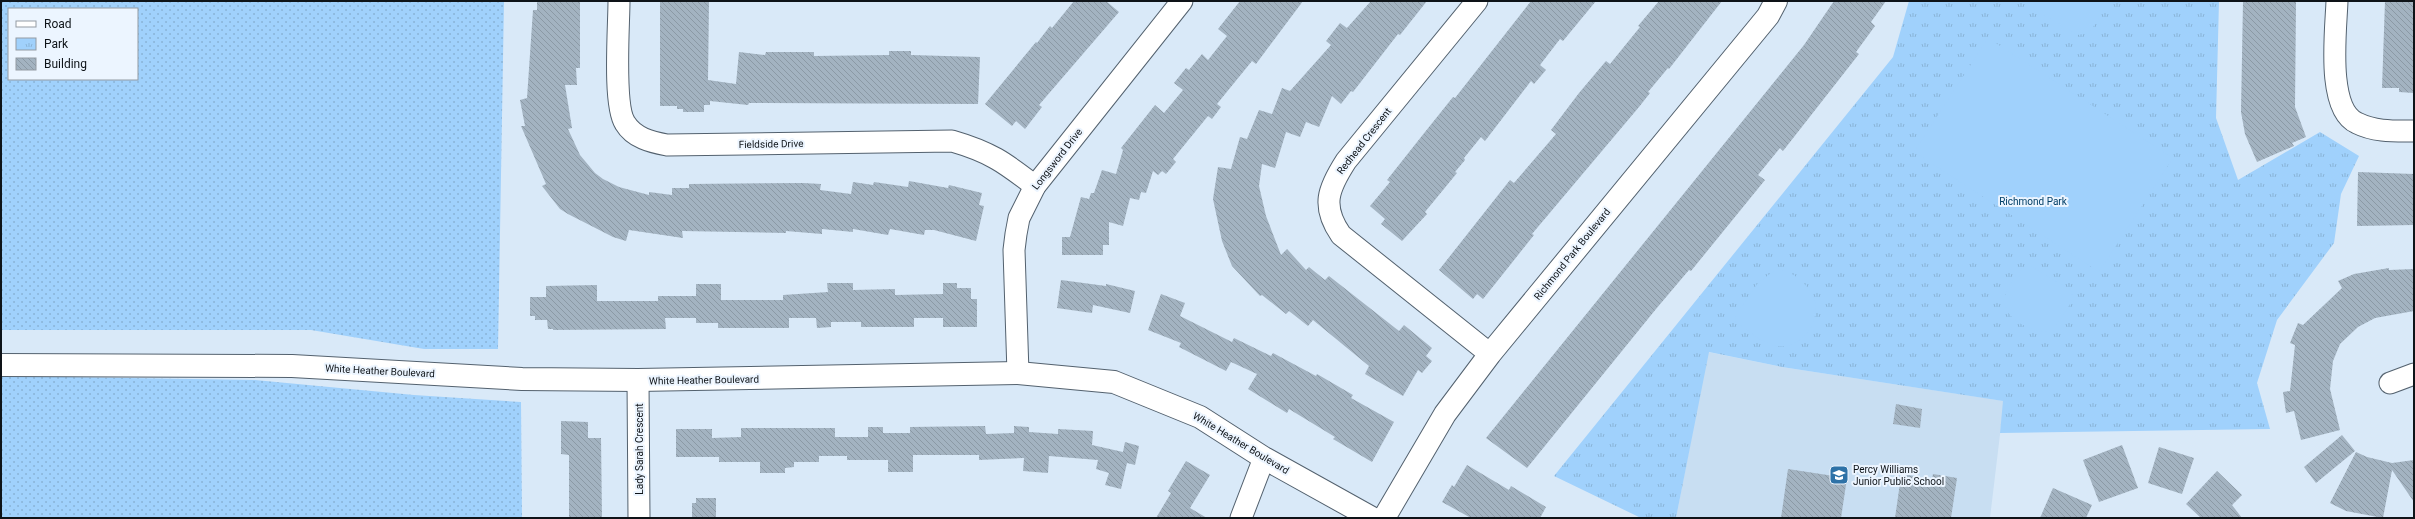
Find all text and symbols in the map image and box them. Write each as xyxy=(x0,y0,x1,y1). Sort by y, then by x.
legend xyxy=(8,8,138,80)
text: Road xyxy=(44,17,72,31)
text: Park xyxy=(44,37,69,51)
text: Building xyxy=(44,57,87,71)
street label: Redhead Crescent xyxy=(1335,106,1393,176)
street label: Longsword Drive xyxy=(1030,126,1084,192)
street label: Fieldside Drive xyxy=(738,138,804,150)
park label: Richmond Park xyxy=(1999,196,2068,207)
street label: Richmond Park Boulevard xyxy=(1532,206,1612,302)
street label: White Heather Boulevard xyxy=(325,363,435,379)
street label: White Heather Boulevard xyxy=(649,374,759,386)
street label: Lady Sarah Crescent xyxy=(634,403,645,495)
street label: White Heather Boulevard xyxy=(1191,410,1291,476)
school or university icon: Percy Williams Junior Public School xyxy=(1828,464,1850,486)
place label: Percy Williams Junior Public School xyxy=(1853,464,1944,487)

